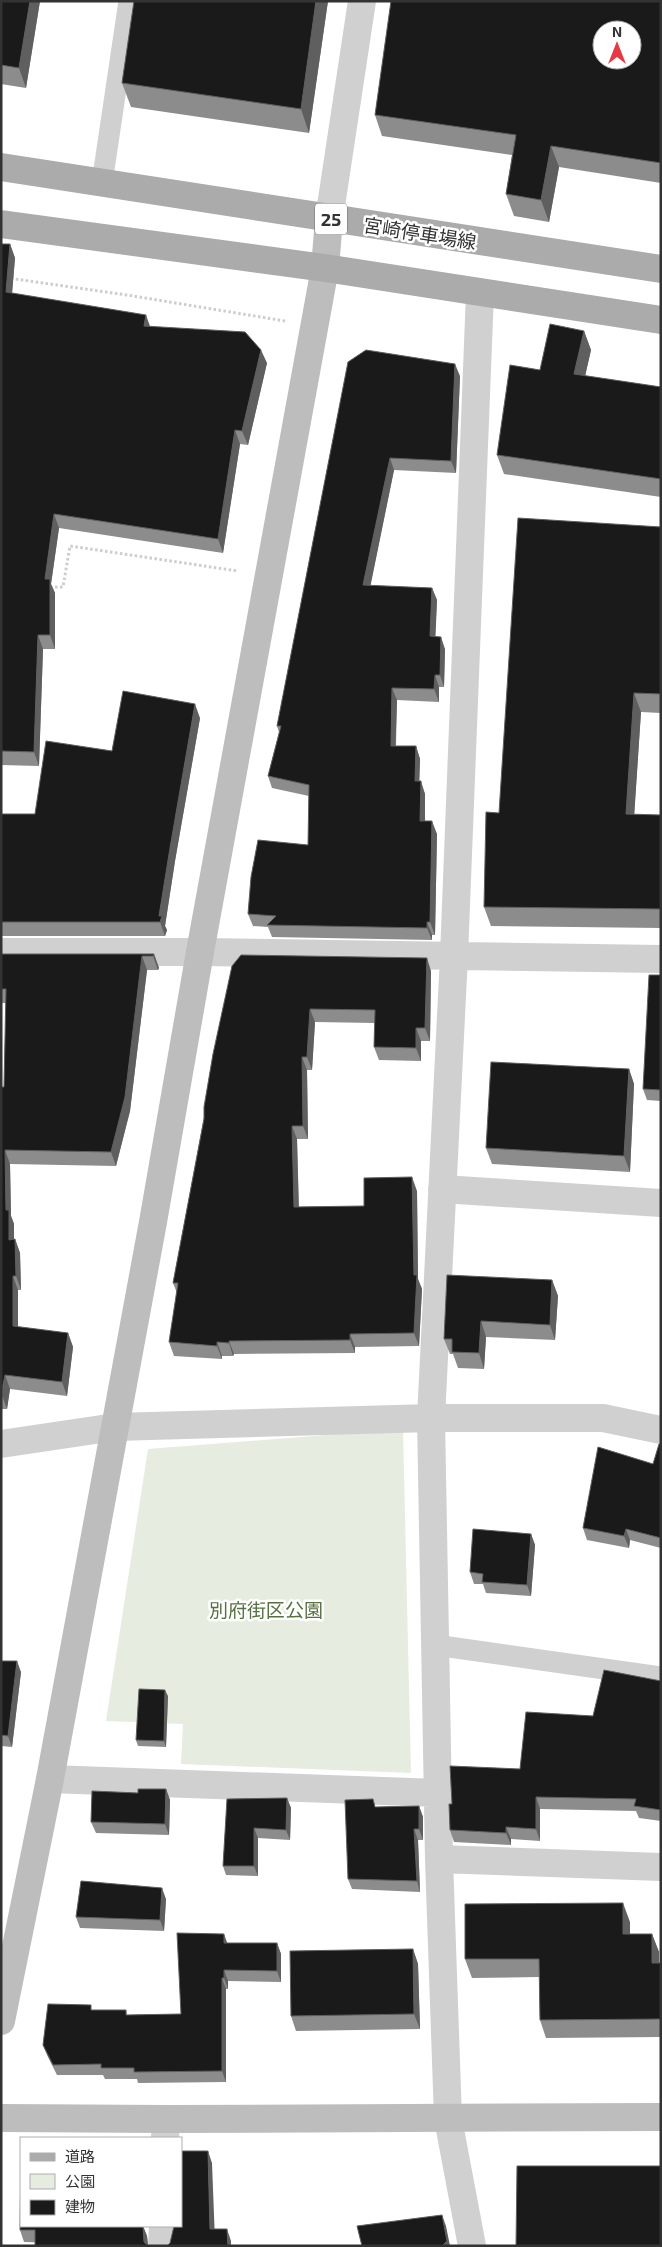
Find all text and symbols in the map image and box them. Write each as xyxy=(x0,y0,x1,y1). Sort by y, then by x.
north arrow xyxy=(592,20,642,70)
text: N xyxy=(612,23,622,40)
road number: 25 xyxy=(315,203,347,234)
street label: 宮崎停車場線 xyxy=(362,213,478,253)
park label: 別府街区公園 xyxy=(209,1598,323,1621)
legend xyxy=(20,2137,182,2227)
text: 道路 xyxy=(65,2147,95,2165)
text: 公園 xyxy=(65,2172,95,2190)
text: 建物 xyxy=(65,2197,95,2215)

